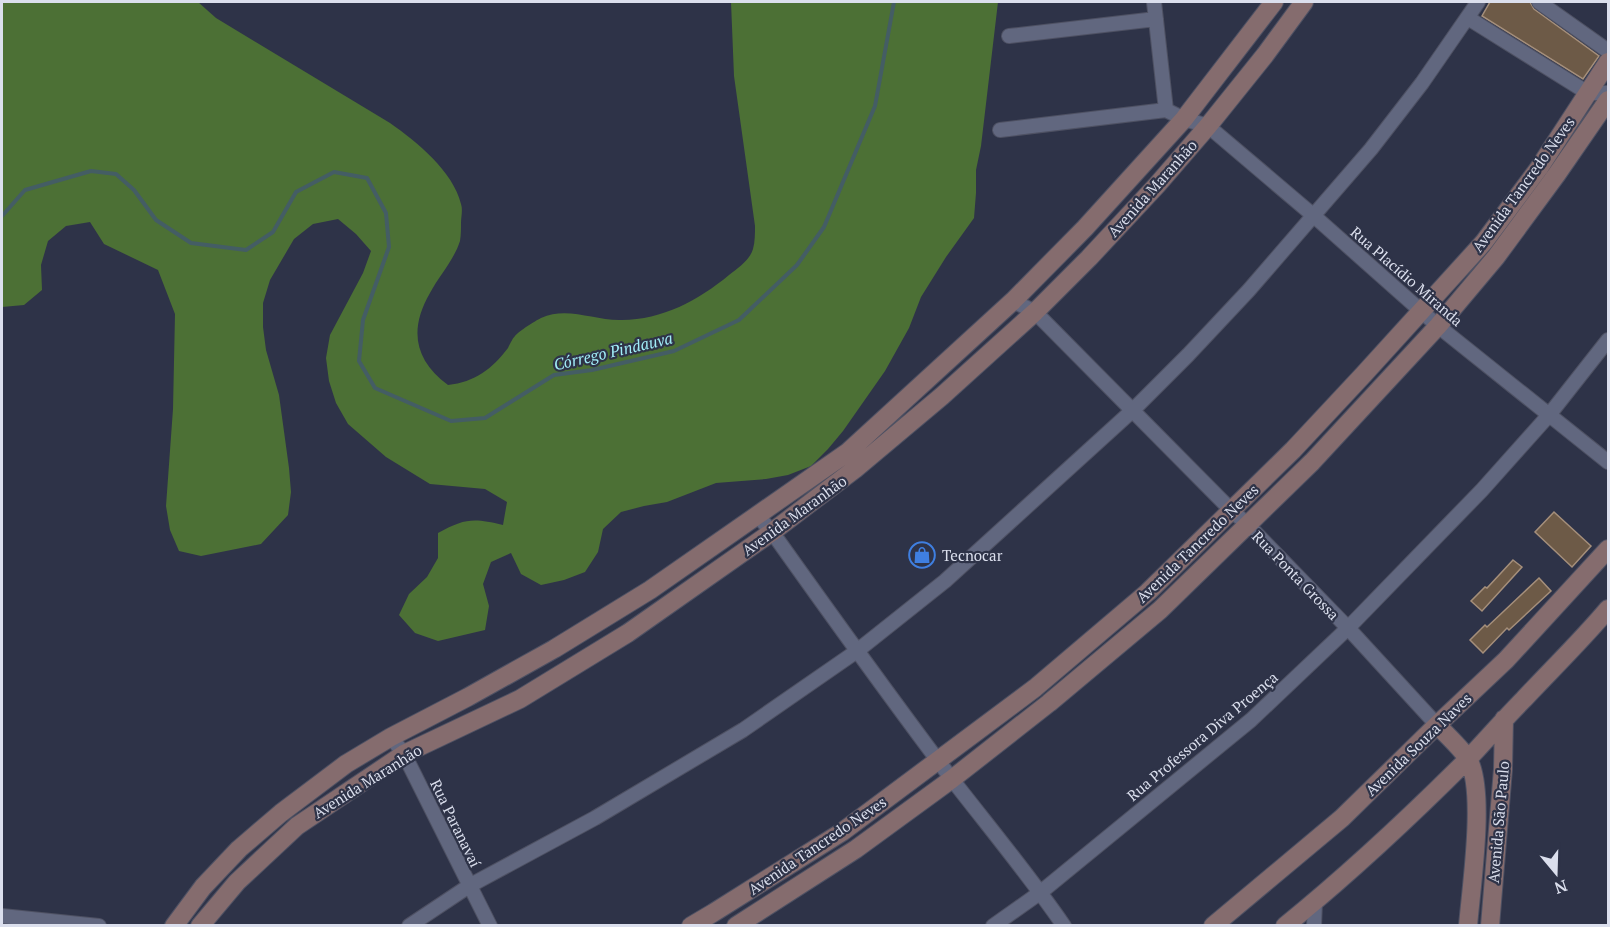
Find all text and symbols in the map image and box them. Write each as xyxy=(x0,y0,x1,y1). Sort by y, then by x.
street label: Avenida Tancredo Neves xyxy=(1467,112,1579,256)
street label: Avenida Maranhão xyxy=(1103,135,1201,241)
street label: Rua Placídio Miranda xyxy=(1347,222,1468,331)
water label: Córrego Pindauva xyxy=(551,327,675,375)
street label: Avenida Maranhão xyxy=(738,470,850,560)
street label: Avenida Tancredo Neves xyxy=(1132,479,1262,607)
street label: Rua Ponta Grossa xyxy=(1248,526,1344,624)
shop icon: Tecnocar xyxy=(907,540,937,570)
place label: Tecnocar xyxy=(942,545,1003,565)
street label: Rua Professora Diva Proença xyxy=(1122,667,1282,805)
street label: Avenida Souza Naves xyxy=(1361,688,1475,800)
street label: Avenida Maranhão xyxy=(309,740,425,822)
street label: Avenida São Paulo xyxy=(1483,760,1513,884)
street label: Rua Paranavaí xyxy=(426,776,486,871)
street label: Avenida Tancredo Neves xyxy=(744,791,890,899)
north arrow xyxy=(1526,843,1586,903)
text: N xyxy=(1552,875,1570,900)

